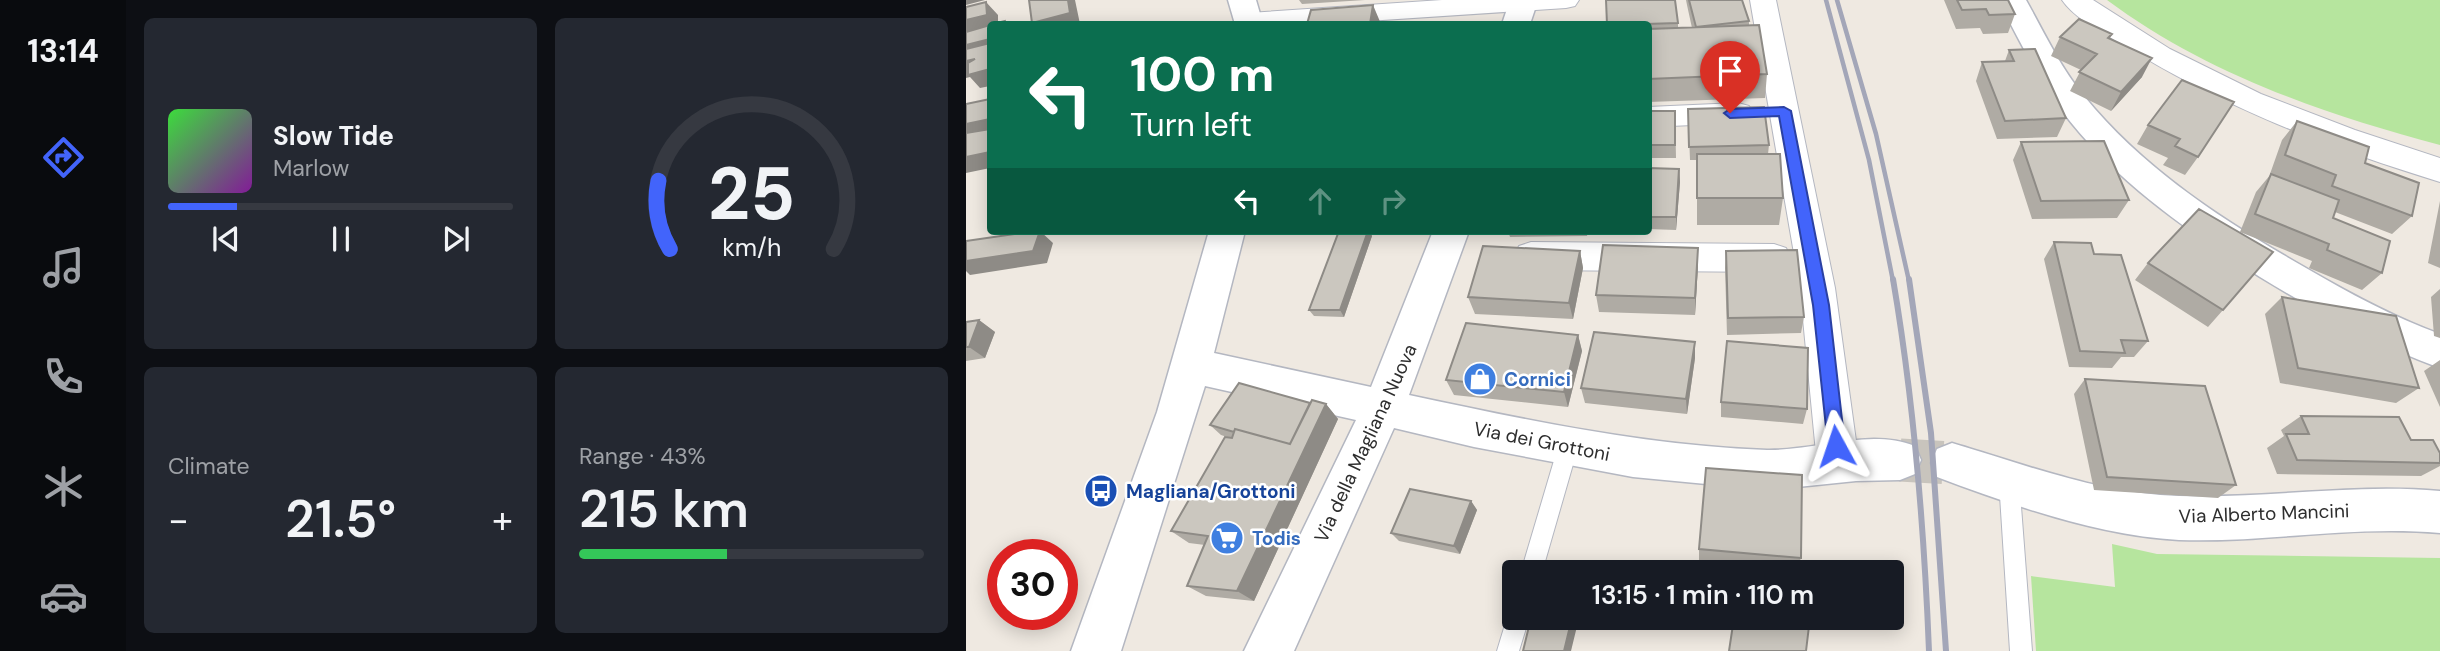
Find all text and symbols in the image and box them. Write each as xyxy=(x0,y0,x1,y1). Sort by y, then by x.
text: 13:14 xyxy=(27,30,99,72)
pin xyxy=(1700,41,1760,113)
text: 100 m xyxy=(1130,42,1274,106)
icon: left xyxy=(1015,49,1106,140)
icon: arrive xyxy=(1711,52,1749,90)
text: Turn left xyxy=(1130,104,1252,146)
text: Slow Tide xyxy=(273,119,394,153)
icon: directions xyxy=(39,133,88,182)
text: 25 xyxy=(708,148,795,243)
text: Marlow xyxy=(273,153,349,183)
icon: left xyxy=(1228,182,1266,220)
icon: ahead xyxy=(1301,182,1339,220)
icon: right xyxy=(1374,182,1412,220)
icon: previous xyxy=(207,220,245,258)
icon: pause xyxy=(322,220,360,258)
icon: next xyxy=(437,220,475,258)
text: km/h xyxy=(722,231,781,264)
icon: music xyxy=(39,243,88,292)
street label: Via della Magliana Nuova xyxy=(1308,340,1422,546)
icon: phone xyxy=(39,352,88,401)
shop icon: Cornici xyxy=(1461,360,1499,398)
place label: Cornici xyxy=(1504,367,1571,392)
position arrow xyxy=(1799,409,1873,483)
street label: Via dei Grottoni xyxy=(1472,416,1612,467)
text: Range · 43% xyxy=(579,441,706,471)
text: Climate xyxy=(168,451,250,481)
icon: climate xyxy=(39,462,88,511)
bus stop icon: Magliana/Grottoni xyxy=(1082,472,1120,510)
text: 215 km xyxy=(579,475,749,543)
place label: Magliana/Grottoni xyxy=(1126,479,1295,504)
text: 21.5° xyxy=(285,485,396,553)
text: − xyxy=(168,495,189,545)
text: + xyxy=(492,495,513,545)
street label: Via Alberto Mancini xyxy=(2178,498,2350,529)
supermarket icon: Todis xyxy=(1208,519,1246,557)
place label: Todis xyxy=(1252,526,1301,551)
speed limit sign: 30 xyxy=(987,539,1078,630)
icon: car xyxy=(39,572,88,621)
text: 13:15 · 1 min · 110 m xyxy=(1592,578,1814,612)

